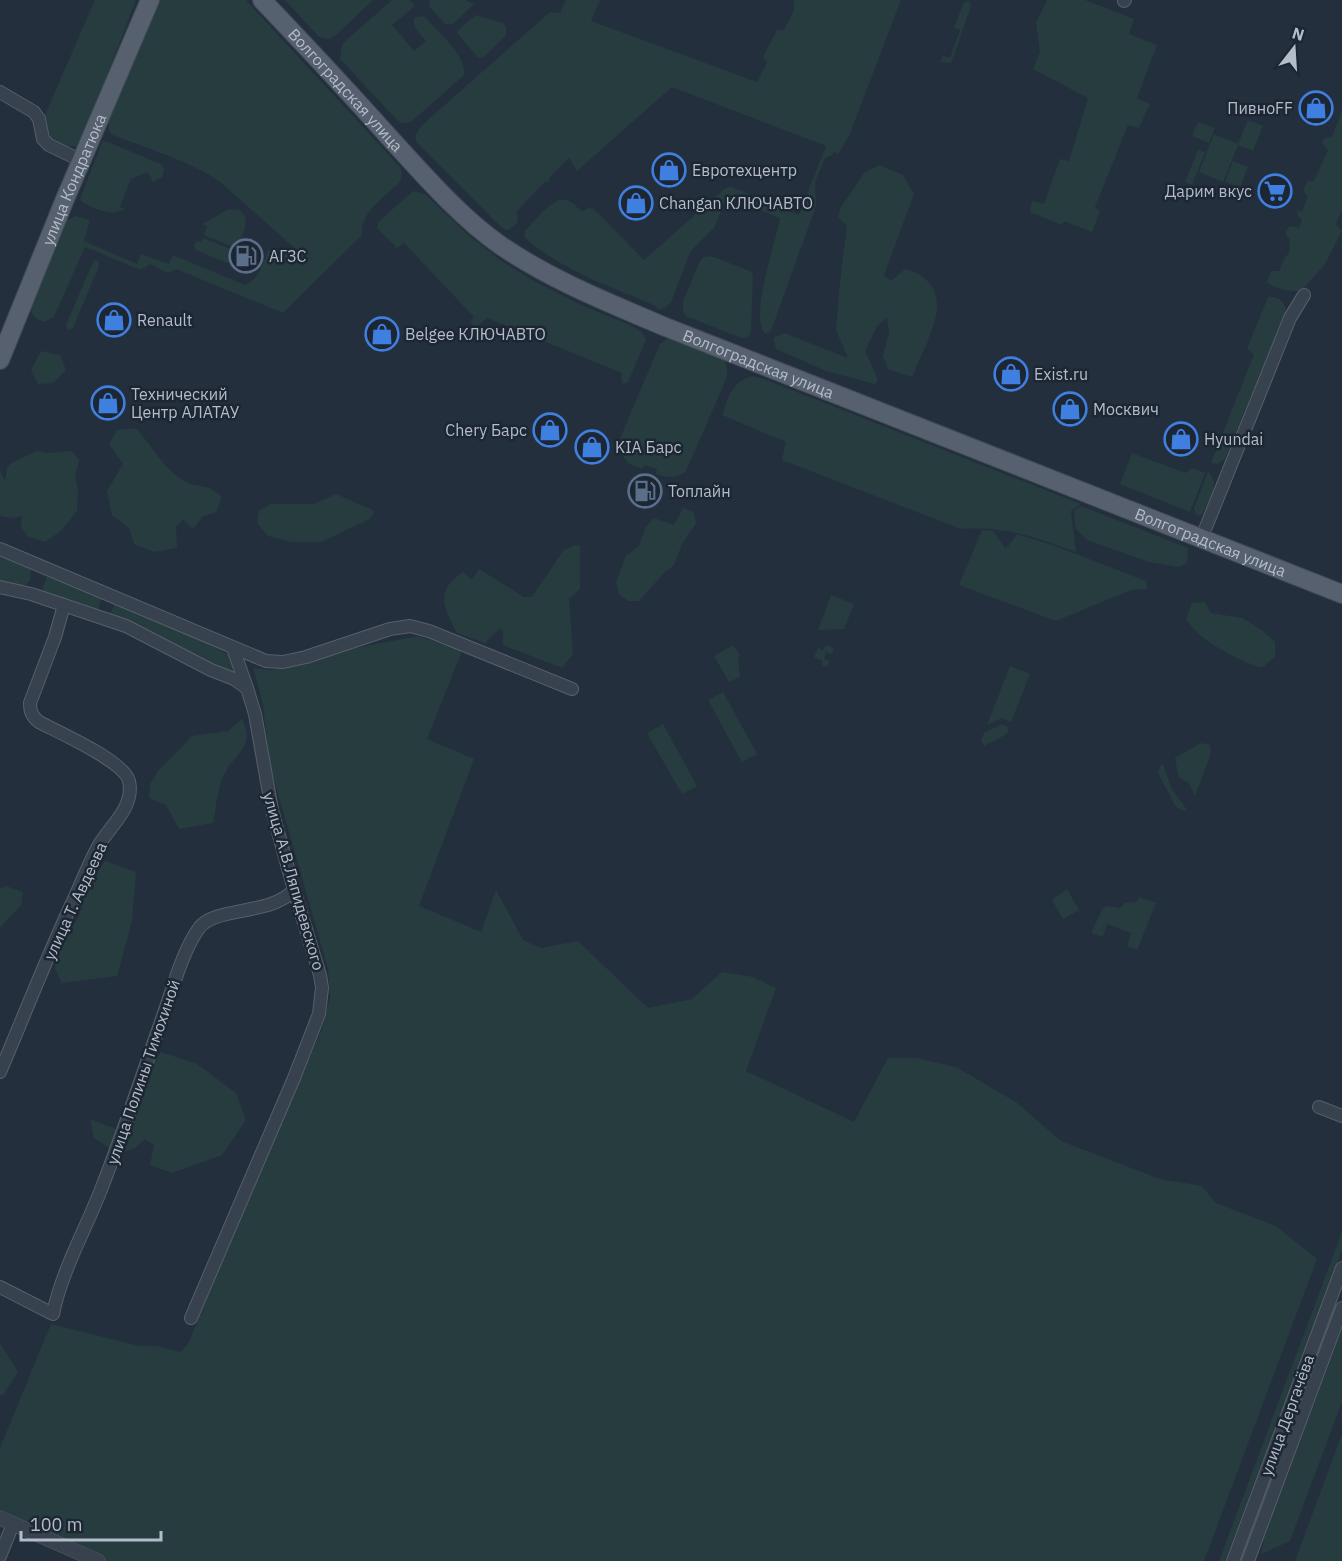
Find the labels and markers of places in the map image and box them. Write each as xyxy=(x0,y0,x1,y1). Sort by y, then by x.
shop icon: ПивноFF xyxy=(1298,90,1334,126)
place label: ПивноFF xyxy=(1227,98,1293,118)
shop icon: Евротехцентр xyxy=(651,152,687,188)
place label: Евротехцентр xyxy=(692,160,797,180)
supermarket icon: Дарим вкус xyxy=(1257,173,1293,209)
place label: Дарим вкус xyxy=(1165,181,1252,201)
shop icon: Changan КЛЮЧАВТО xyxy=(618,185,654,221)
place label: Changan КЛЮЧАВТО xyxy=(659,193,813,213)
fuel station icon: АГЗС xyxy=(228,238,264,274)
place label: АГЗС xyxy=(269,246,307,266)
shop icon: Renault xyxy=(96,302,132,338)
place label: Renault xyxy=(137,310,192,330)
shop icon: Belgee КЛЮЧАВТО xyxy=(364,316,400,352)
place label: Belgee КЛЮЧАВТО xyxy=(405,324,546,344)
shop icon: Exist.ru xyxy=(993,356,1029,392)
place label: Exist.ru xyxy=(1034,364,1088,384)
place label: Технический Центр АЛАТАУ xyxy=(131,384,240,422)
shop icon: Технический Центр АЛАТАУ xyxy=(90,385,126,421)
shop icon: Москвич xyxy=(1052,391,1088,427)
place label: Москвич xyxy=(1093,399,1159,419)
shop icon: Chery Барс xyxy=(532,412,568,448)
place label: Chery Барс xyxy=(445,420,527,440)
shop icon: Hyundai xyxy=(1163,421,1199,457)
shop icon: KIA Барс xyxy=(574,429,610,465)
place label: Hyundai xyxy=(1204,429,1263,449)
place label: KIA Барс xyxy=(615,437,682,457)
fuel station icon: Топлайн xyxy=(627,473,663,509)
place label: Топлайн xyxy=(668,481,731,501)

